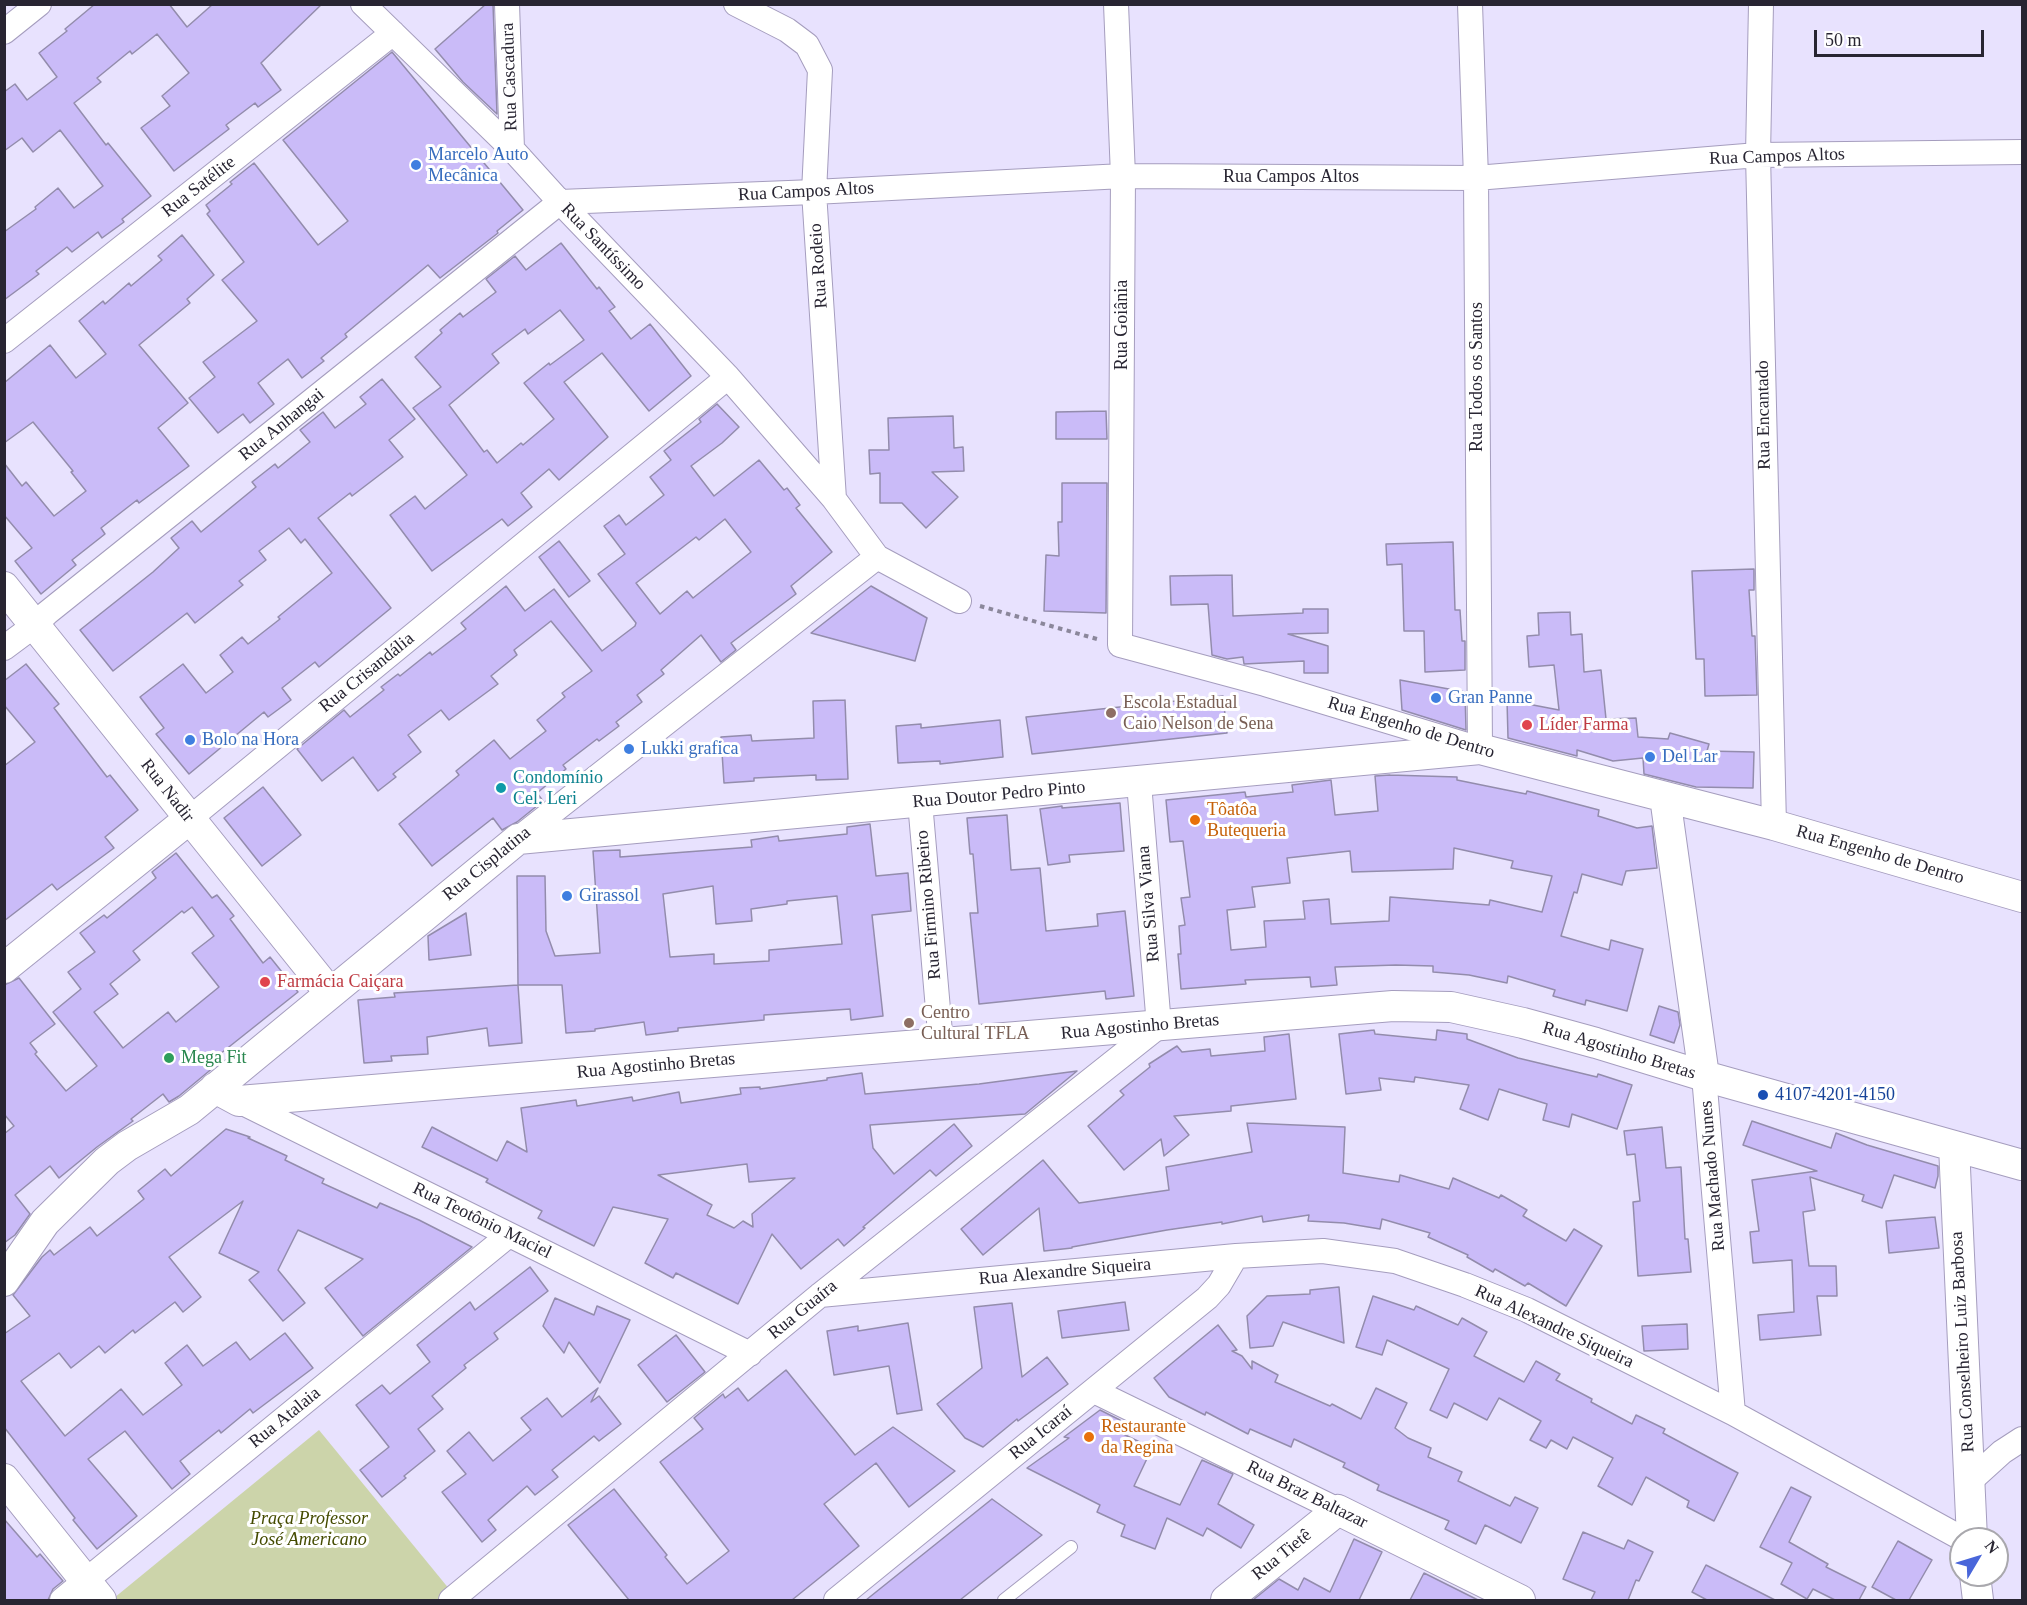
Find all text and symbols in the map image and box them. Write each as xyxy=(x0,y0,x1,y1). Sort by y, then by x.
scale bar xyxy=(1817,18,1986,56)
street label: Rua Cascadura xyxy=(497,22,523,132)
text: 50 m xyxy=(1825,30,1862,50)
place label: Marcelo Auto Mecânica xyxy=(428,144,528,186)
street label: Rua Campos Altos xyxy=(1709,144,1845,170)
street label: Rua Satélite xyxy=(158,152,240,222)
marker: Marcelo Auto Mecânica xyxy=(409,158,423,172)
street label: Rua Campos Altos xyxy=(1223,166,1359,188)
street label: Rua Campos Altos xyxy=(738,178,874,206)
street label: Rua Santíssimo xyxy=(556,199,650,295)
street label: Rua Rodeio xyxy=(805,223,833,309)
street label: Rua Goiânia xyxy=(1111,280,1133,370)
street label: Rua Todos os Santos xyxy=(1466,302,1488,452)
street label: Rua Encantado xyxy=(1752,360,1776,470)
street label: Rua Anhangai xyxy=(235,384,329,466)
street label: Rua Crisandália xyxy=(315,628,419,718)
place label: Gran Panne xyxy=(1448,687,1532,709)
marker: Gran Panne xyxy=(1429,691,1443,705)
place label: Escola Estadual Caio Nelson de Sena xyxy=(1123,692,1273,734)
street label: Rua Engenho de Dentro xyxy=(1325,692,1497,764)
marker: Escola Estadual Caio Nelson de Sena xyxy=(1104,706,1118,720)
place label: Líder Farma xyxy=(1539,714,1628,736)
marker: Líder Farma xyxy=(1520,718,1534,732)
place label: Bolo na Hora xyxy=(202,729,299,751)
marker: Bolo na Hora xyxy=(183,733,197,747)
place label: Lukki grafica xyxy=(641,738,738,760)
marker: Lukki grafica xyxy=(622,742,636,756)
place label: Del Lar xyxy=(1662,746,1717,768)
marker: Del Lar xyxy=(1643,750,1657,764)
street label: Rua Nadir xyxy=(136,755,198,827)
place label: Condomínio Cel. Leri xyxy=(513,767,603,810)
street label: Rua Doutor Pedro Pinto xyxy=(912,777,1086,813)
marker: Condomínio Cel. Leri xyxy=(494,781,508,795)
place label: Tôatôa Butequeria xyxy=(1207,799,1286,842)
marker: Tôatôa Butequeria xyxy=(1188,813,1202,827)
street label: Rua Engenho de Dentro xyxy=(1794,821,1966,889)
street label: Rua Cisplatina xyxy=(439,822,535,906)
street label: Rua Firmino Ribeiro xyxy=(912,829,946,981)
street label: Rua Silva Viana xyxy=(1133,845,1165,963)
place label: Girassol xyxy=(579,885,639,907)
marker: Girassol xyxy=(560,889,574,903)
place label: Farmácia Caiçara xyxy=(277,971,403,993)
marker: Farmácia Caiçara xyxy=(258,975,272,989)
place label: Centro Cultural TFLA xyxy=(921,1002,1029,1044)
street label: Rua Agostinho Bretas xyxy=(1060,1009,1220,1045)
marker: Centro Cultural TFLA xyxy=(902,1016,916,1030)
street label: Rua Agostinho Bretas xyxy=(1540,1017,1698,1085)
place label: Mega Fit xyxy=(181,1047,246,1069)
street label: Rua Agostinho Bretas xyxy=(576,1048,736,1084)
marker: Mega Fit xyxy=(162,1051,176,1065)
place label: 4107-4201-4150 xyxy=(1775,1084,1895,1106)
marker: 4107-4201-4150 xyxy=(1756,1088,1770,1102)
street label: Rua Machado Nunes xyxy=(1696,1100,1730,1252)
street label: Rua Teotônio Maciel xyxy=(409,1178,555,1264)
street label: Rua Conselheiro Luiz Barbosa xyxy=(1946,1231,1980,1453)
street label: Rua Alexandre Siqueira xyxy=(978,1254,1152,1290)
street label: Rua Guaíra xyxy=(764,1276,842,1344)
street label: Rua Alexandre Siqueira xyxy=(1471,1281,1637,1373)
street label: Rua Atalaia xyxy=(245,1383,325,1453)
street label: Rua Icaraí xyxy=(1005,1401,1077,1465)
place label: Restaurante da Regina xyxy=(1101,1416,1186,1458)
marker: Restaurante da Regina xyxy=(1082,1430,1096,1444)
street label: Rua Braz Baltazar xyxy=(1243,1456,1371,1534)
park label: Praça Professor José Americano xyxy=(250,1508,368,1550)
street label: Rua Tietê xyxy=(1248,1525,1316,1585)
north arrow xyxy=(1949,1527,2009,1587)
text: N xyxy=(1982,1537,2002,1557)

